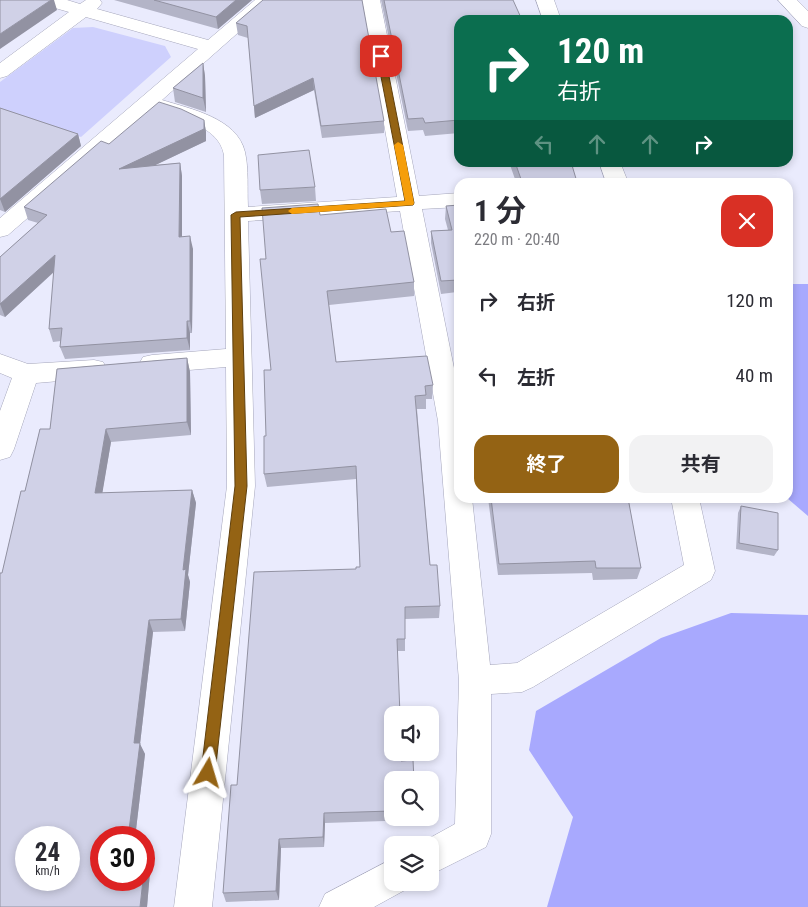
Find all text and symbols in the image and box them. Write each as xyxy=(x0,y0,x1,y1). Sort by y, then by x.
text: 120 m xyxy=(557,31,644,72)
pin xyxy=(360,35,402,77)
icon: right xyxy=(474,35,539,100)
icon: arrive xyxy=(367,42,395,70)
text: 右折 xyxy=(557,79,601,104)
icon: left xyxy=(530,130,558,158)
icon: ahead xyxy=(583,130,611,158)
icon: ahead xyxy=(636,130,664,158)
icon: right xyxy=(689,130,717,158)
text: 1 分 xyxy=(474,193,526,228)
button: close xyxy=(721,195,773,247)
text: 220 m · 20:40 xyxy=(474,230,560,249)
icon: right xyxy=(474,287,502,315)
text: 120 m xyxy=(726,289,773,312)
text: 右折 xyxy=(517,291,555,314)
icon: left xyxy=(474,362,502,390)
text: 40 m xyxy=(736,364,773,387)
text: 左折 xyxy=(517,366,555,389)
button: 終了 xyxy=(474,435,619,493)
button: 共有 xyxy=(629,435,773,493)
map controls xyxy=(384,706,439,891)
button: sound xyxy=(384,706,439,761)
position arrow xyxy=(181,746,233,798)
button: search xyxy=(384,771,439,826)
speed limit sign: 30 xyxy=(90,826,155,891)
button: layers xyxy=(384,836,439,891)
text: 24 xyxy=(35,838,60,867)
text: km/h xyxy=(35,864,60,878)

